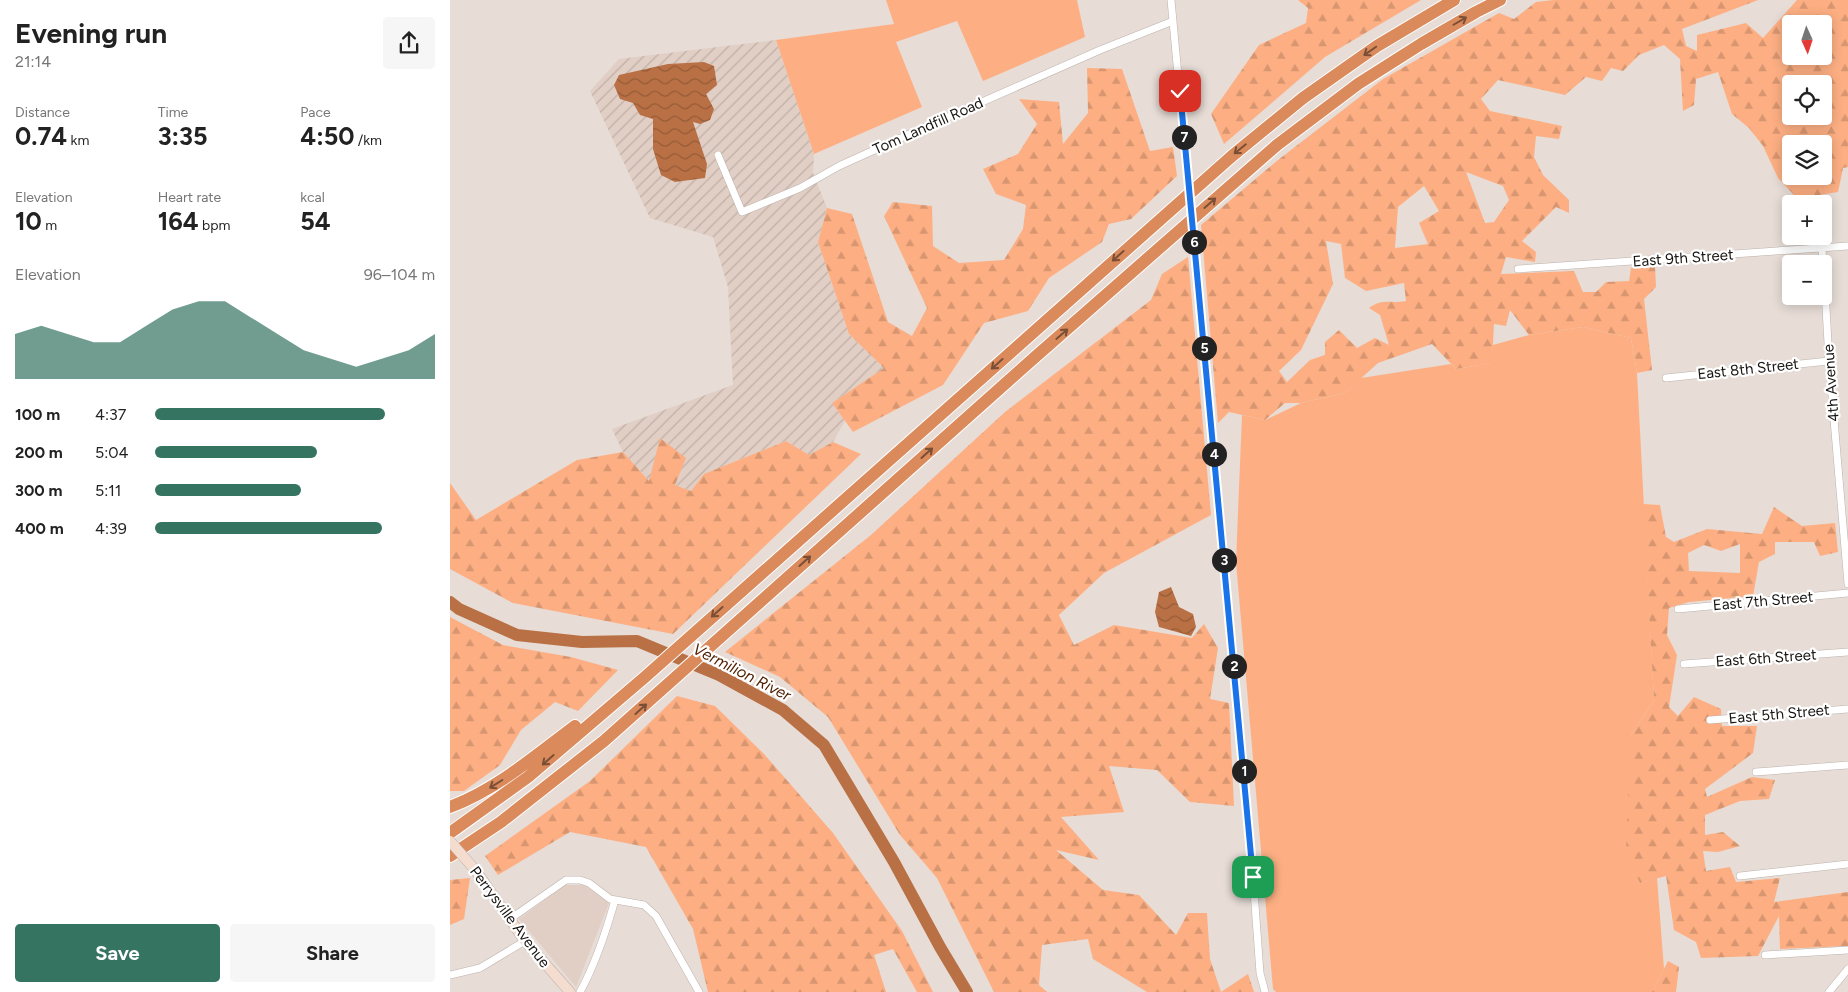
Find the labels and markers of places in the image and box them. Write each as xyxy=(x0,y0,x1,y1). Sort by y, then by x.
pin xyxy=(1159,70,1201,112)
pin: 7 xyxy=(1172,124,1196,150)
pin: 6 xyxy=(1182,230,1206,254)
pin: 5 xyxy=(1192,336,1216,360)
pin: 4 xyxy=(1202,442,1226,466)
pin: 3 xyxy=(1212,548,1236,572)
pin: 2 xyxy=(1222,654,1246,678)
pin: 1 xyxy=(1232,758,1256,784)
pin xyxy=(1232,856,1274,898)

